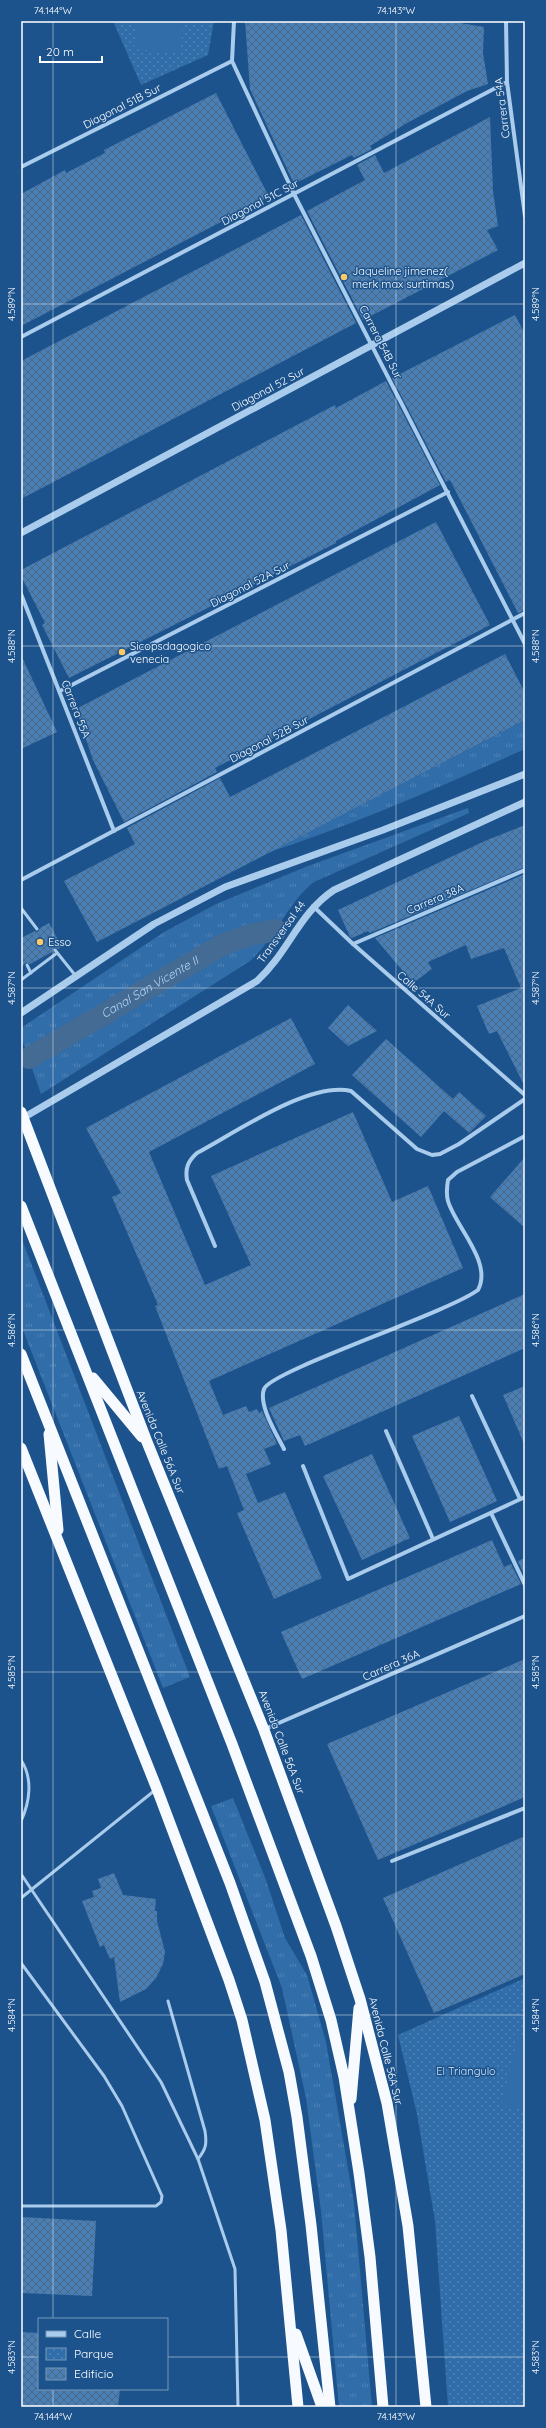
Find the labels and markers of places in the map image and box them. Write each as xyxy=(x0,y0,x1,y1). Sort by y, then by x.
place label: Jaqueline jimenez( merk max surtimas) xyxy=(352,264,454,291)
marker: Jaqueline jimenez( merk max surtimas) xyxy=(339,272,349,282)
place label: Sicopsdagogico venecia xyxy=(130,639,211,666)
marker: Sicopsdagogico venecia xyxy=(117,647,127,657)
place label: Esso xyxy=(48,935,72,949)
marker: Esso xyxy=(35,937,45,947)

